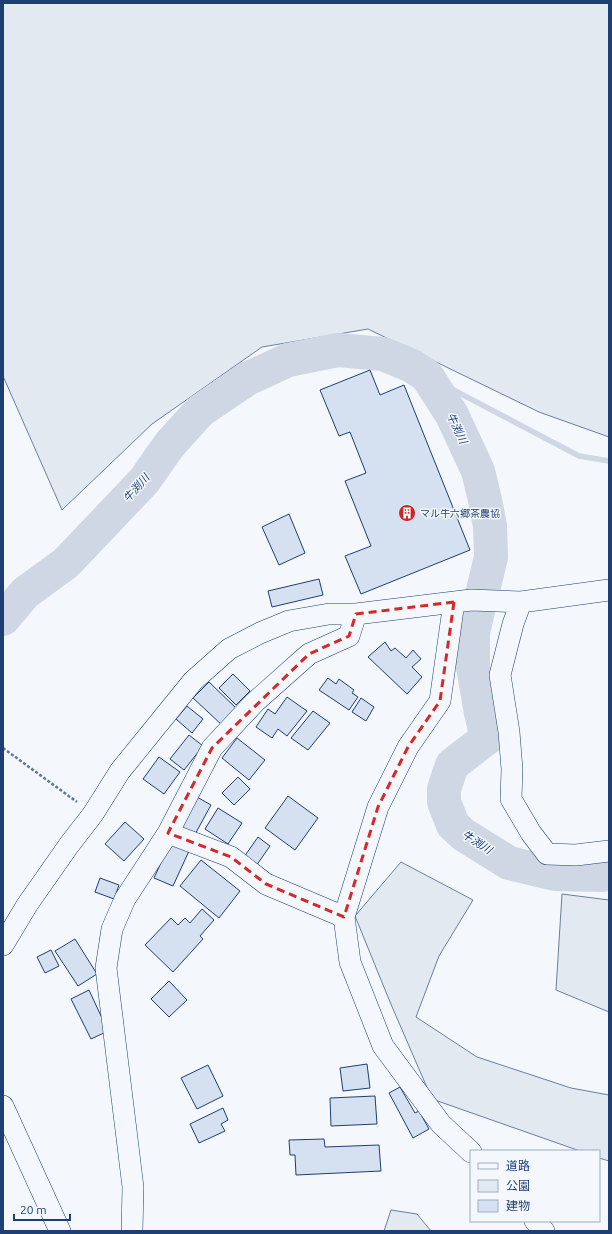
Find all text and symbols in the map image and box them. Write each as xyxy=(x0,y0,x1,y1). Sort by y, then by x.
water label: 牛渕川 xyxy=(444,411,470,446)
water label: 牛渕川 xyxy=(121,471,152,504)
building icon: マル牛六郷茶農協 xyxy=(397,503,417,523)
place label: マル牛六郷茶農協 xyxy=(420,508,500,519)
water label: 牛渕川 xyxy=(460,828,495,857)
legend xyxy=(470,1150,600,1222)
text: 道路 xyxy=(506,1159,530,1172)
text: 公園 xyxy=(506,1179,530,1192)
scale bar xyxy=(14,1196,70,1222)
text: 建物 xyxy=(506,1199,530,1212)
text: 20 m xyxy=(20,1203,47,1216)

